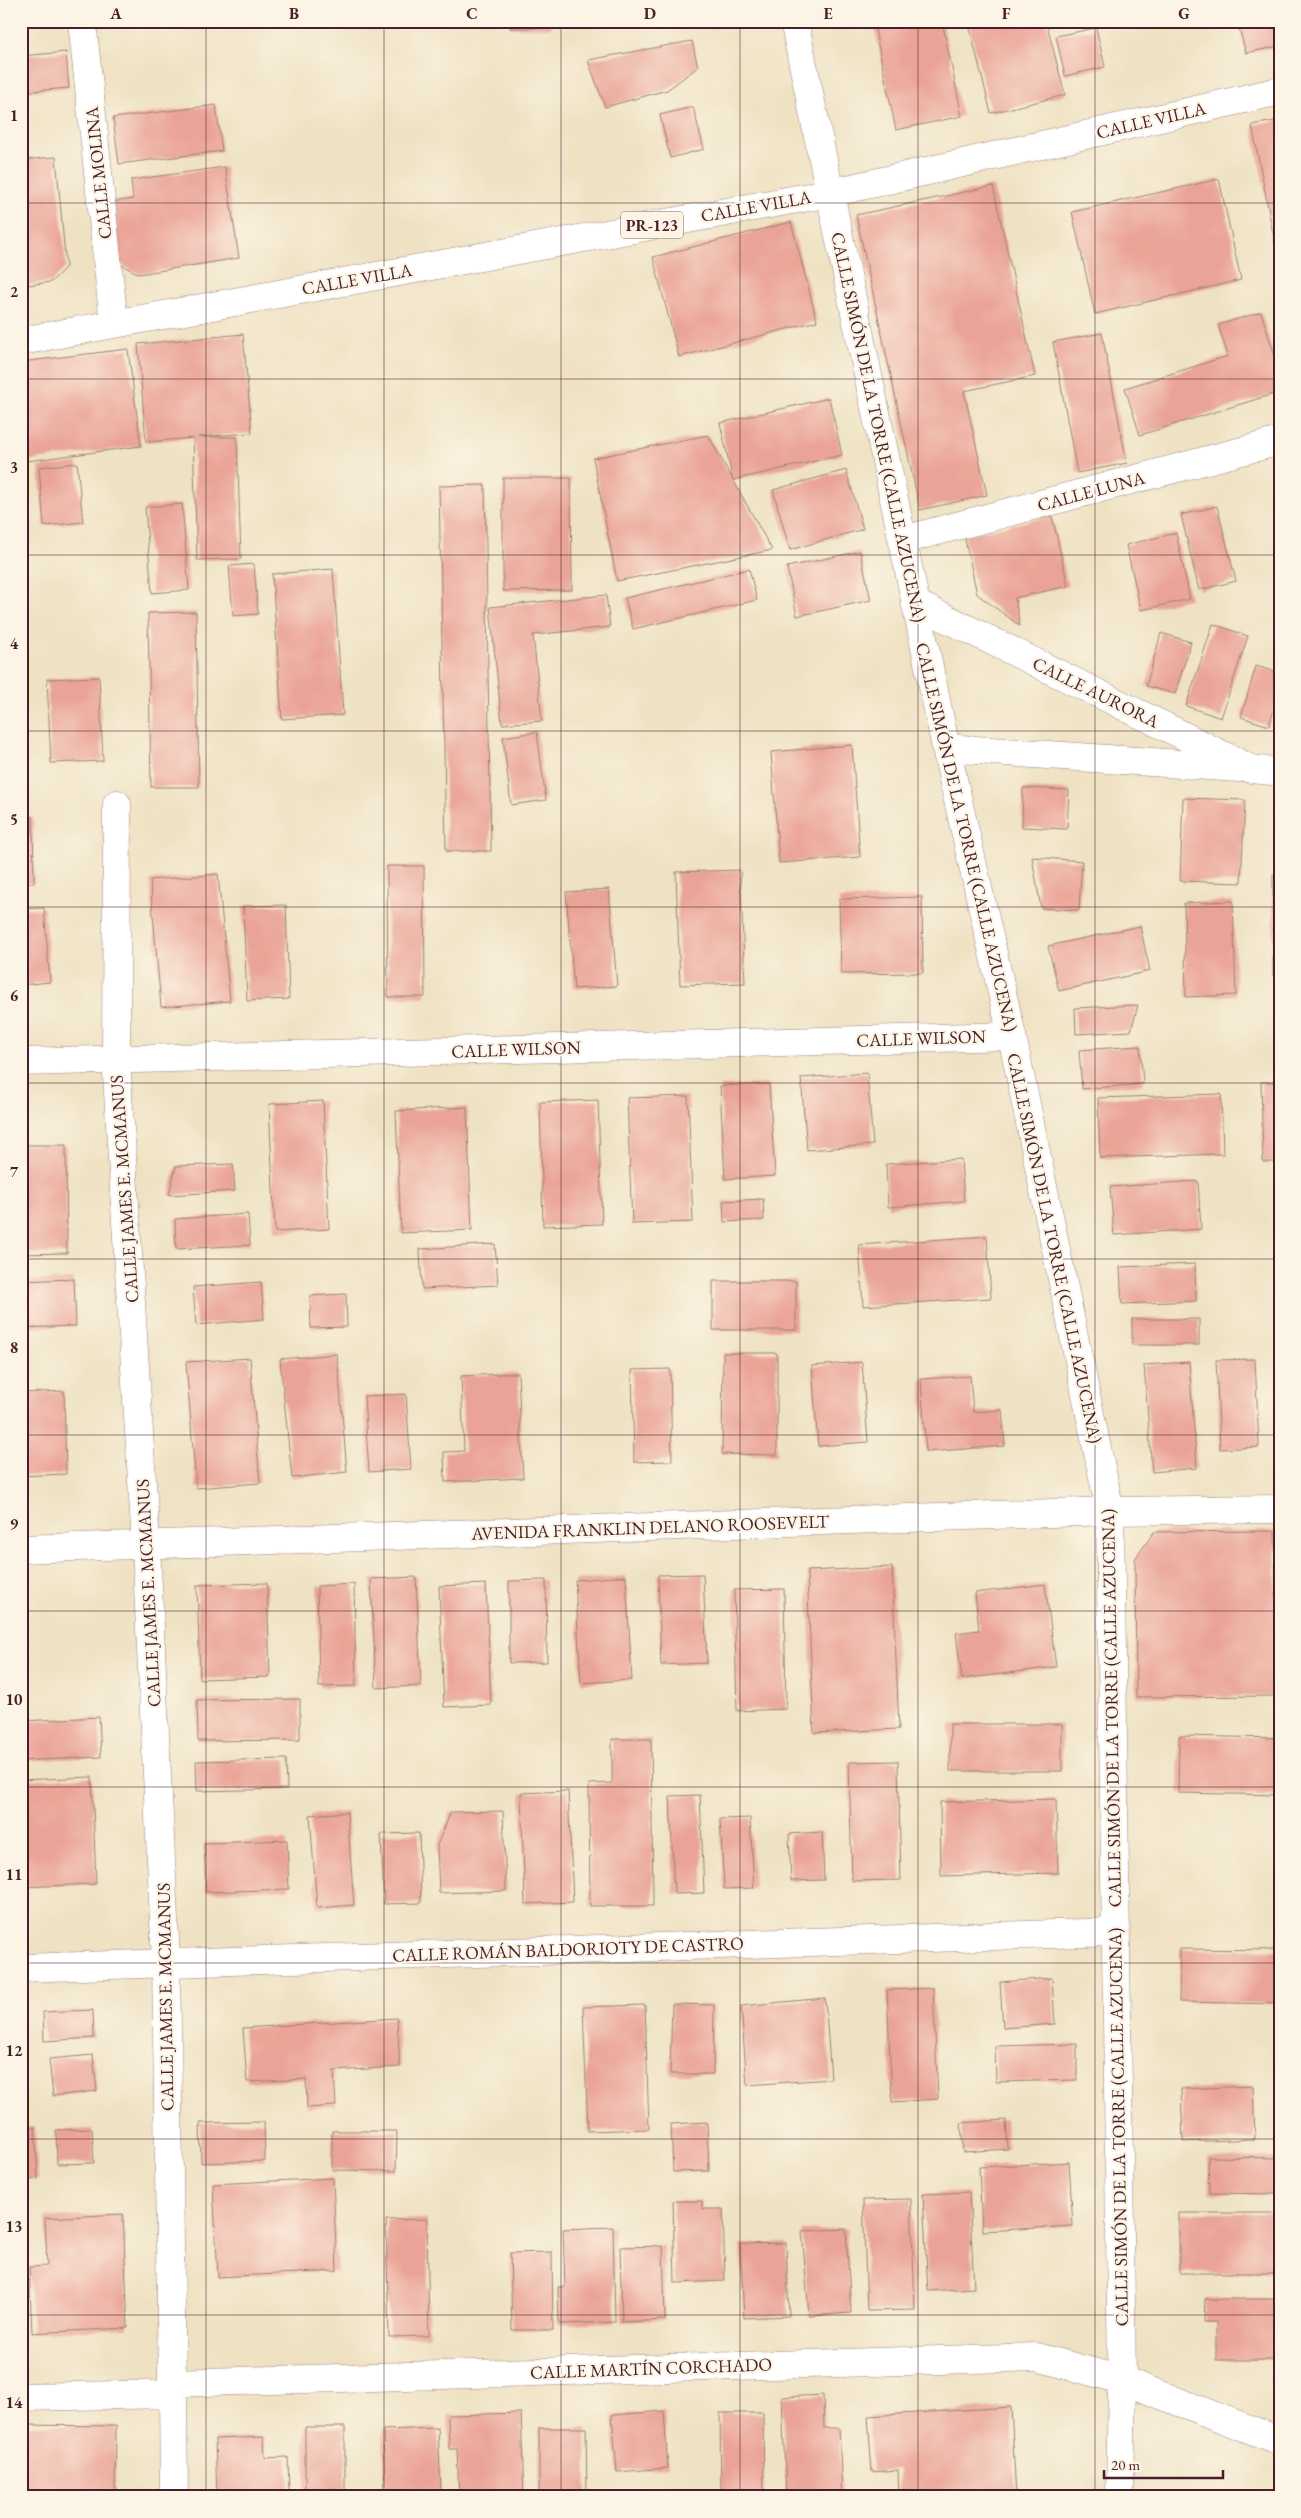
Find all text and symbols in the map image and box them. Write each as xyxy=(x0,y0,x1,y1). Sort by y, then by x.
text: A xyxy=(109,3,122,24)
text: B xyxy=(289,3,299,24)
text: C xyxy=(466,3,478,24)
text: D xyxy=(644,3,656,24)
text: E xyxy=(823,3,833,24)
text: F xyxy=(1002,3,1011,24)
text: G xyxy=(1178,3,1190,24)
street label: CALLE VILLA xyxy=(1094,96,1209,144)
text: 1 xyxy=(10,105,18,126)
street label: CALLE MOLINA xyxy=(80,105,116,240)
street label: CALLE VILLA xyxy=(699,185,814,227)
road number: PR-123 xyxy=(621,212,683,238)
street label: CALLE SIMÓN DE LA TORRE (CALLE AZUCENA) xyxy=(826,230,932,624)
street label: CALLE VILLA xyxy=(300,258,415,300)
text: 2 xyxy=(10,281,19,302)
text: 3 xyxy=(10,457,18,478)
street label: CALLE LUNA xyxy=(1035,465,1148,516)
text: 4 xyxy=(10,633,19,654)
street label: CALLE SIMÓN DE LA TORRE (CALLE AZUCENA) xyxy=(911,640,1023,1034)
street label: CALLE AURORA xyxy=(1029,651,1164,733)
text: 5 xyxy=(10,809,18,830)
text: 6 xyxy=(10,985,19,1006)
street label: CALLE WILSON xyxy=(856,1024,987,1052)
street label: CALLE WILSON xyxy=(451,1035,582,1063)
street label: CALLE SIMÓN DE LA TORRE (CALLE AZUCENA) xyxy=(1002,1051,1108,1445)
street label: CALLE JAMES E. MCMANUS xyxy=(105,1074,143,1304)
text: 7 xyxy=(10,1161,19,1182)
text: 8 xyxy=(10,1337,18,1358)
street label: CALLE JAMES E. MCMANUS xyxy=(131,1478,165,1708)
street label: AVENIDA FRANKLIN DELANO ROOSEVELT xyxy=(470,1509,830,1545)
street label: CALLE SIMÓN DE LA TORRE (CALLE AZUCENA) xyxy=(1096,1509,1126,1907)
text: 9 xyxy=(10,1513,19,1534)
text: 10 xyxy=(6,1689,23,1710)
text: 11 xyxy=(6,1864,22,1885)
street label: CALLE JAMES E. MCMANUS xyxy=(152,1883,178,2111)
street label: CALLE SIMÓN DE LA TORRE (CALLE AZUCENA) xyxy=(1103,1928,1133,2326)
street label: CALLE ROMÁN BALDORIOTY DE CASTRO xyxy=(392,1931,744,1967)
text: 12 xyxy=(6,2040,23,2061)
text: 13 xyxy=(6,2216,22,2237)
street label: CALLE MARTÍN CORCHADO xyxy=(530,2352,772,2384)
text: 14 xyxy=(6,2392,23,2413)
scale bar xyxy=(1104,2448,1222,2480)
text: 20 m xyxy=(1111,2455,1140,2474)

